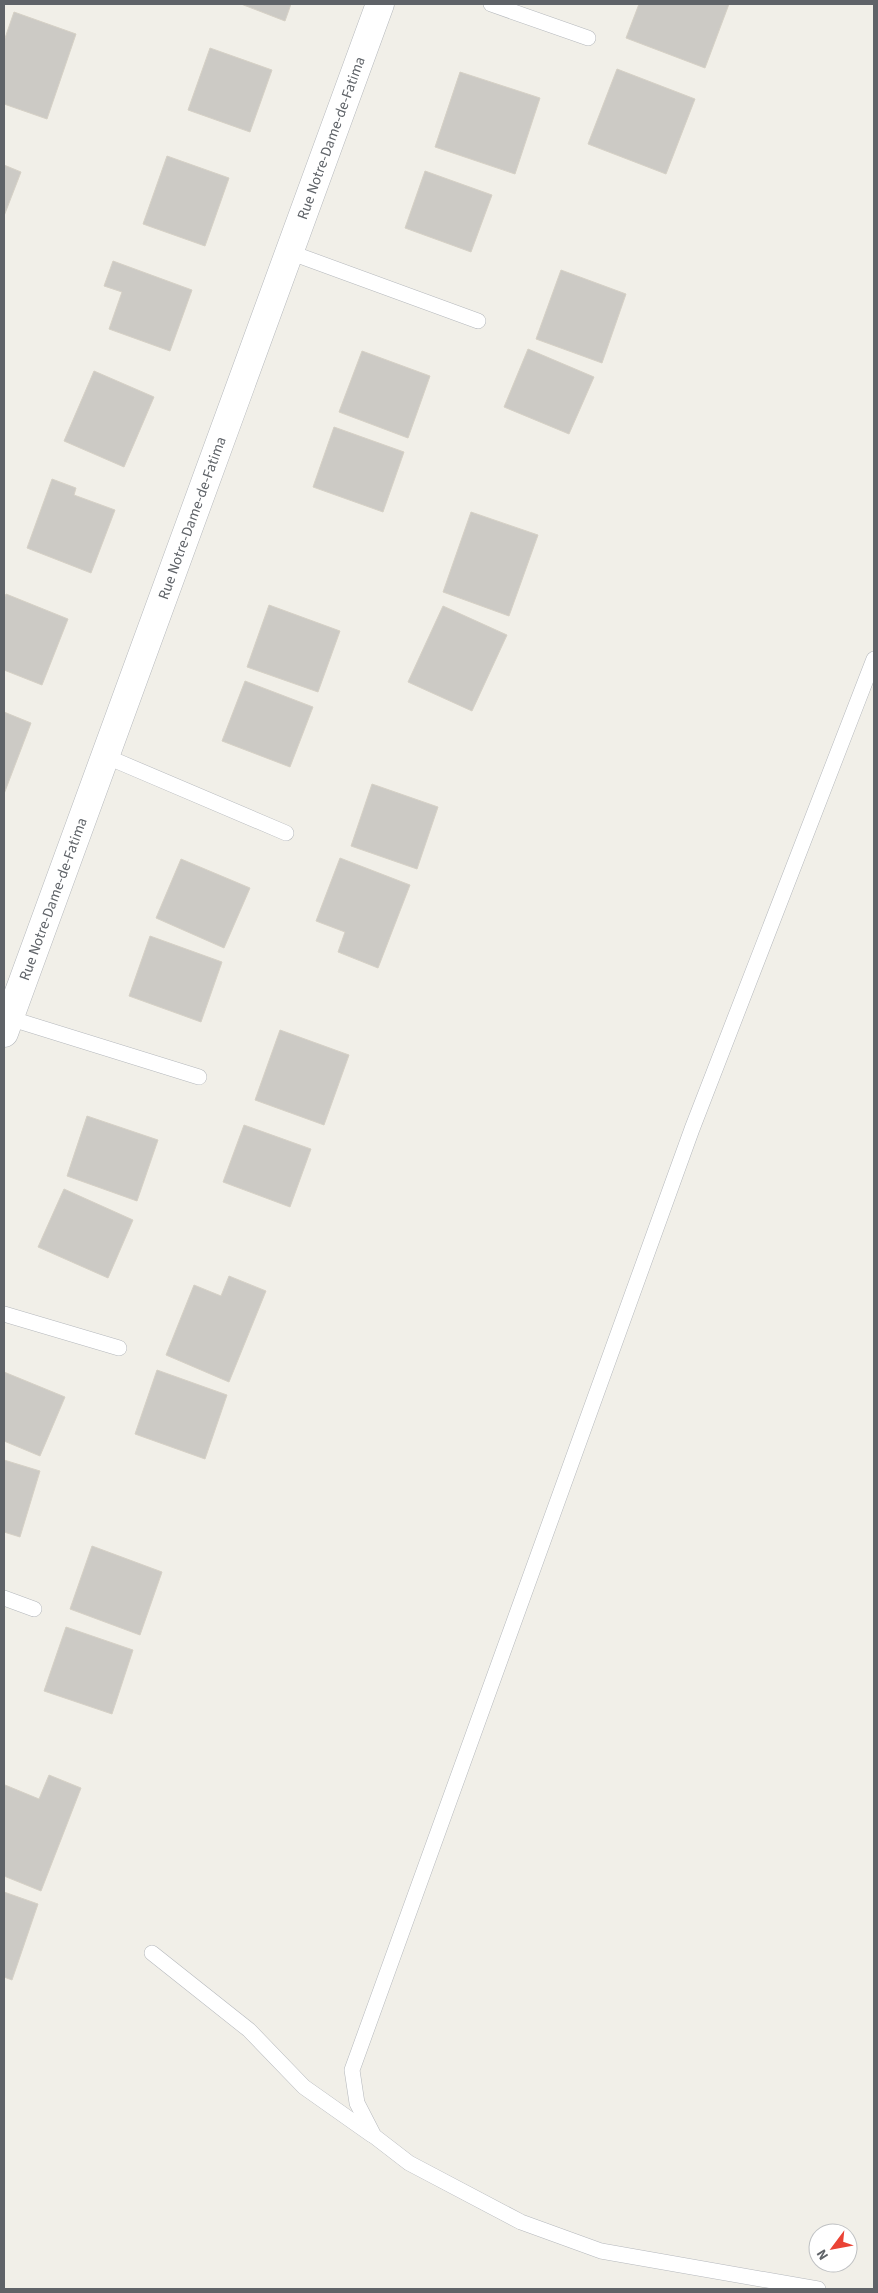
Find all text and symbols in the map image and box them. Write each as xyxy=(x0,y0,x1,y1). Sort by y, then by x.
street label: Rue Notre-Dame-de-Fatima xyxy=(292,54,371,223)
street label: Rue Notre-Dame-de-Fatima xyxy=(153,434,232,603)
street label: Rue Notre-Dame-de-Fatima xyxy=(14,815,93,984)
north arrow xyxy=(808,2223,858,2273)
text: N xyxy=(812,2245,834,2264)

